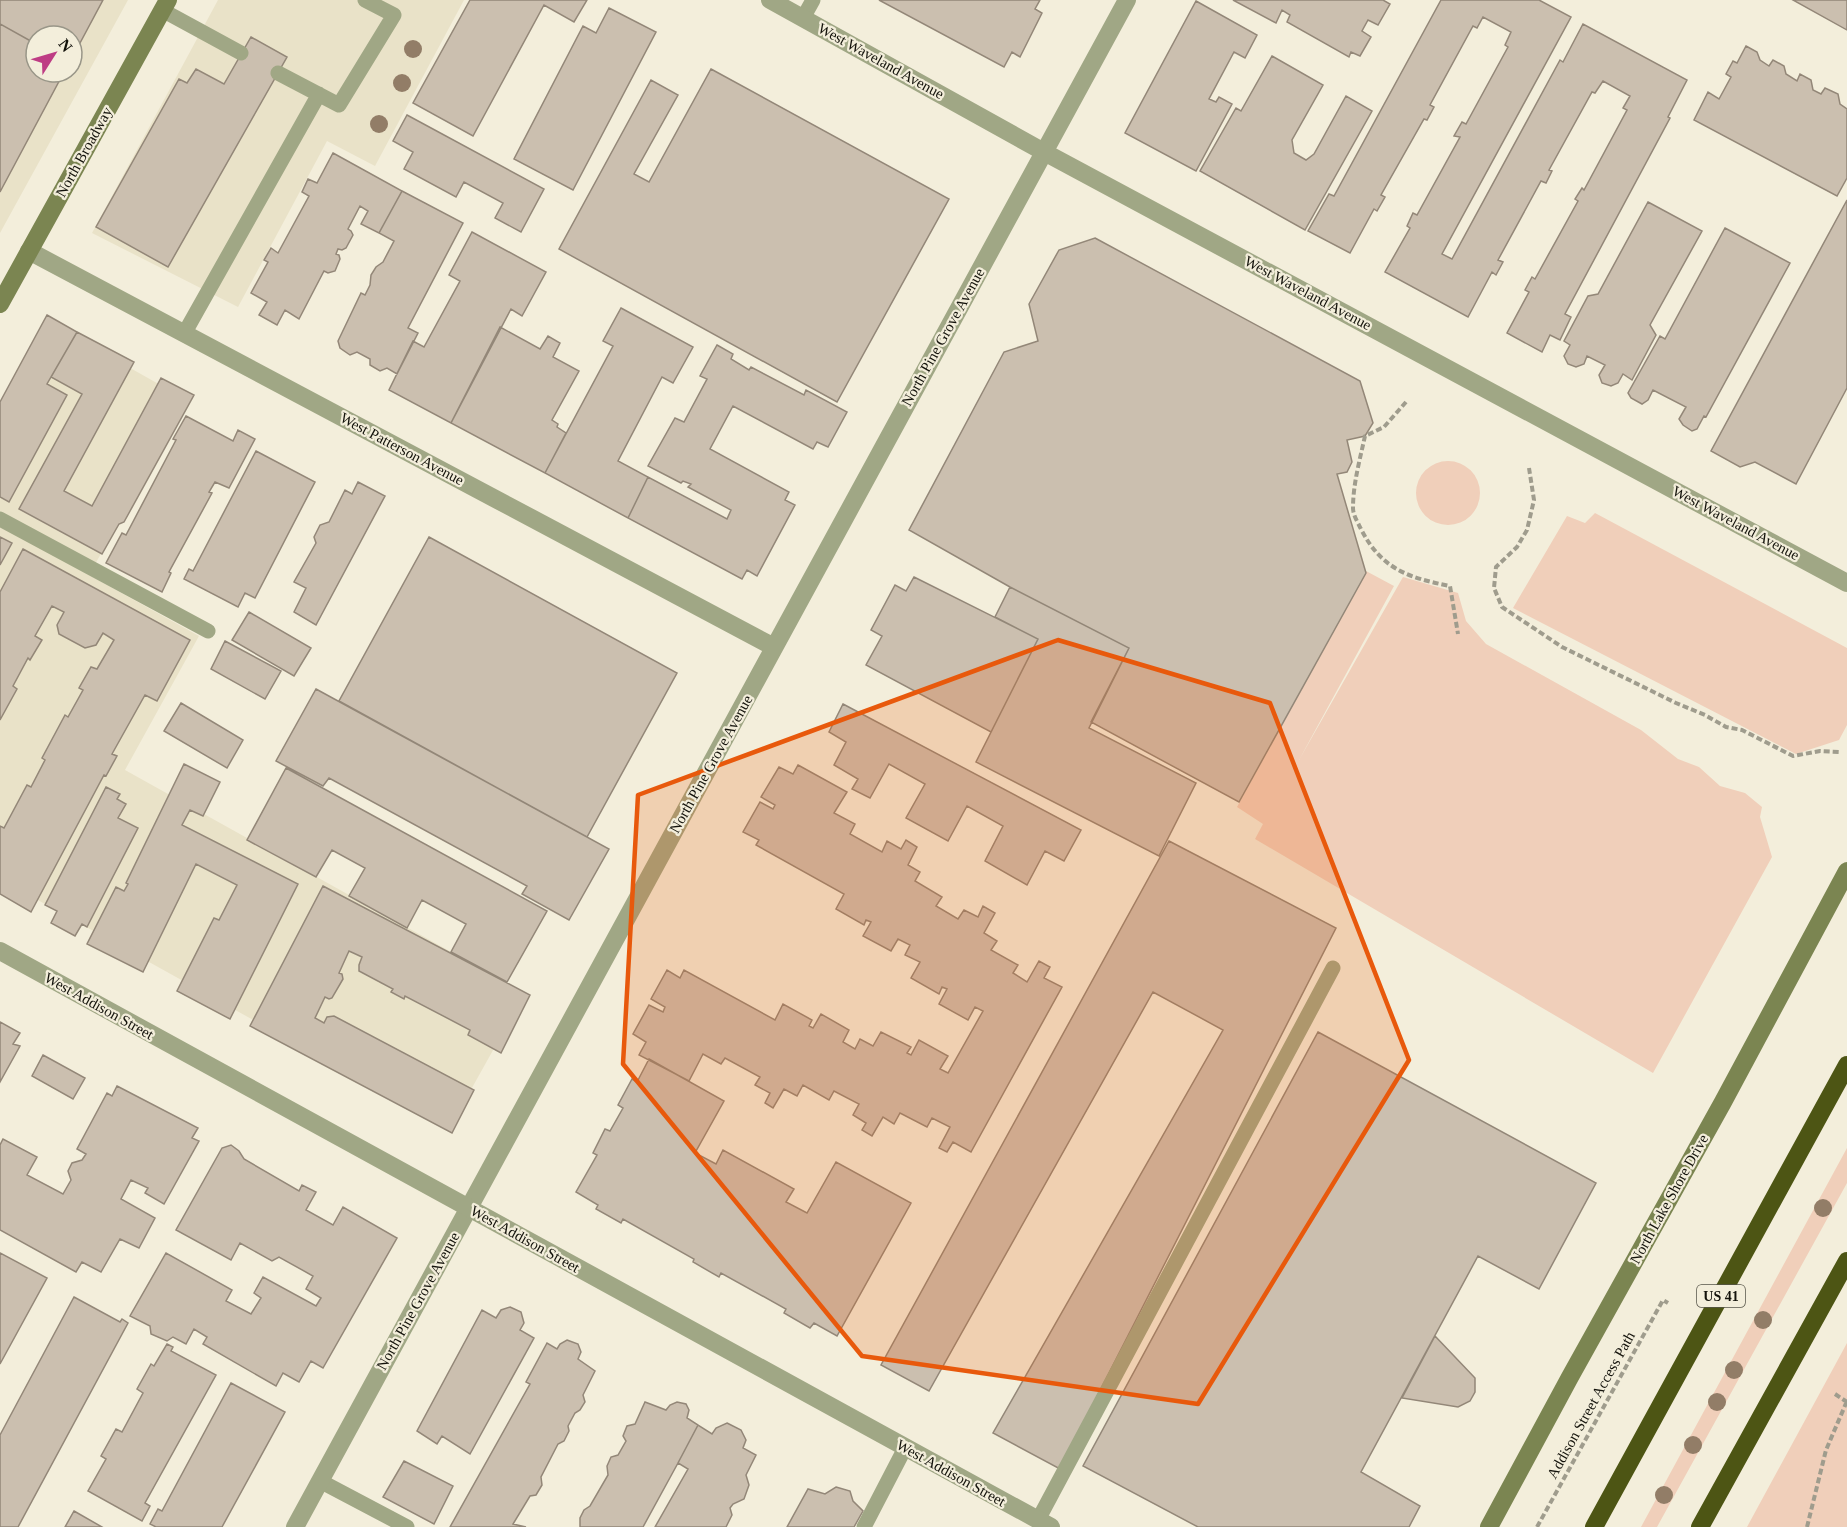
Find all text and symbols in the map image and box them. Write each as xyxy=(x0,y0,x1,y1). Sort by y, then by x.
street label: West Waveland Avenue xyxy=(815,20,947,102)
north arrow xyxy=(24,24,84,84)
text: N xyxy=(55,36,76,55)
street label: North Broadway xyxy=(53,104,116,200)
street label: West Waveland Avenue xyxy=(1242,253,1374,333)
street label: North Pine Grove Avenue xyxy=(898,265,988,409)
street label: West Patterson Avenue xyxy=(337,410,467,489)
street label: West Waveland Avenue xyxy=(1670,483,1802,563)
street label: North Pine Grove Avenue xyxy=(666,692,756,836)
street label: West Addison Street xyxy=(42,969,157,1043)
street label: North Lake Shore Drive xyxy=(1627,1131,1711,1266)
street label: West Addison Street xyxy=(468,1202,583,1276)
street label: North Pine Grove Avenue xyxy=(373,1229,463,1373)
road number: US 41 xyxy=(1697,1285,1745,1307)
street label: Addison Street Access Path xyxy=(1544,1328,1638,1481)
street label: West Addison Street xyxy=(894,1436,1009,1510)

